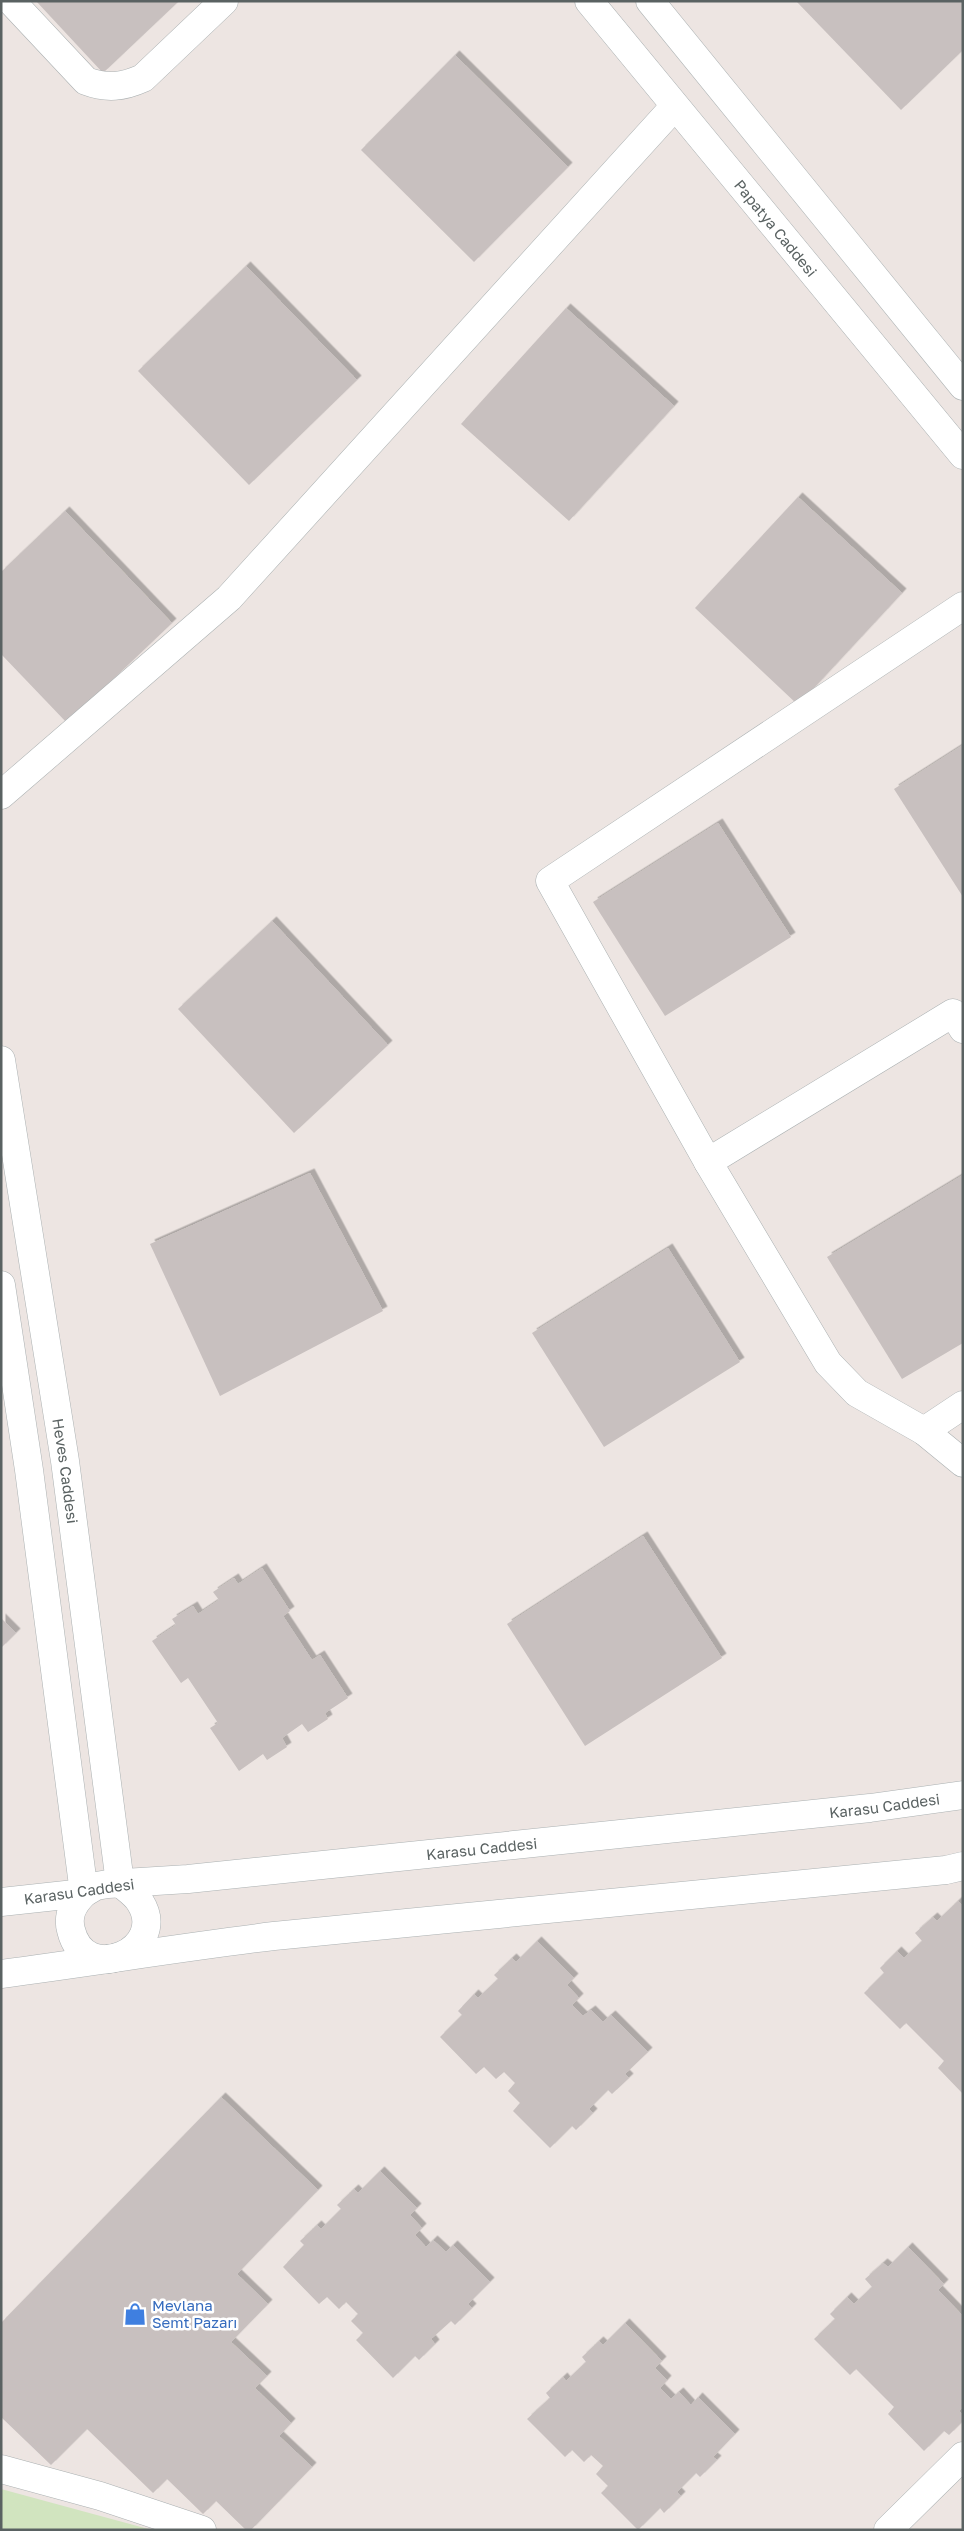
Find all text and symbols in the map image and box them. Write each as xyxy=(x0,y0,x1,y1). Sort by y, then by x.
street label: Papatya Caddesi xyxy=(731,176,821,280)
street label: Heves Caddesi xyxy=(49,1417,82,1525)
street label: Karasu Caddesi xyxy=(828,1789,941,1821)
street label: Karasu Caddesi xyxy=(425,1834,538,1863)
street label: Karasu Caddesi xyxy=(23,1874,135,1908)
place label: Mevlana Semt Pazarı xyxy=(152,2296,237,2331)
shop icon: Mevlana Semt Pazarı xyxy=(122,2301,148,2327)

